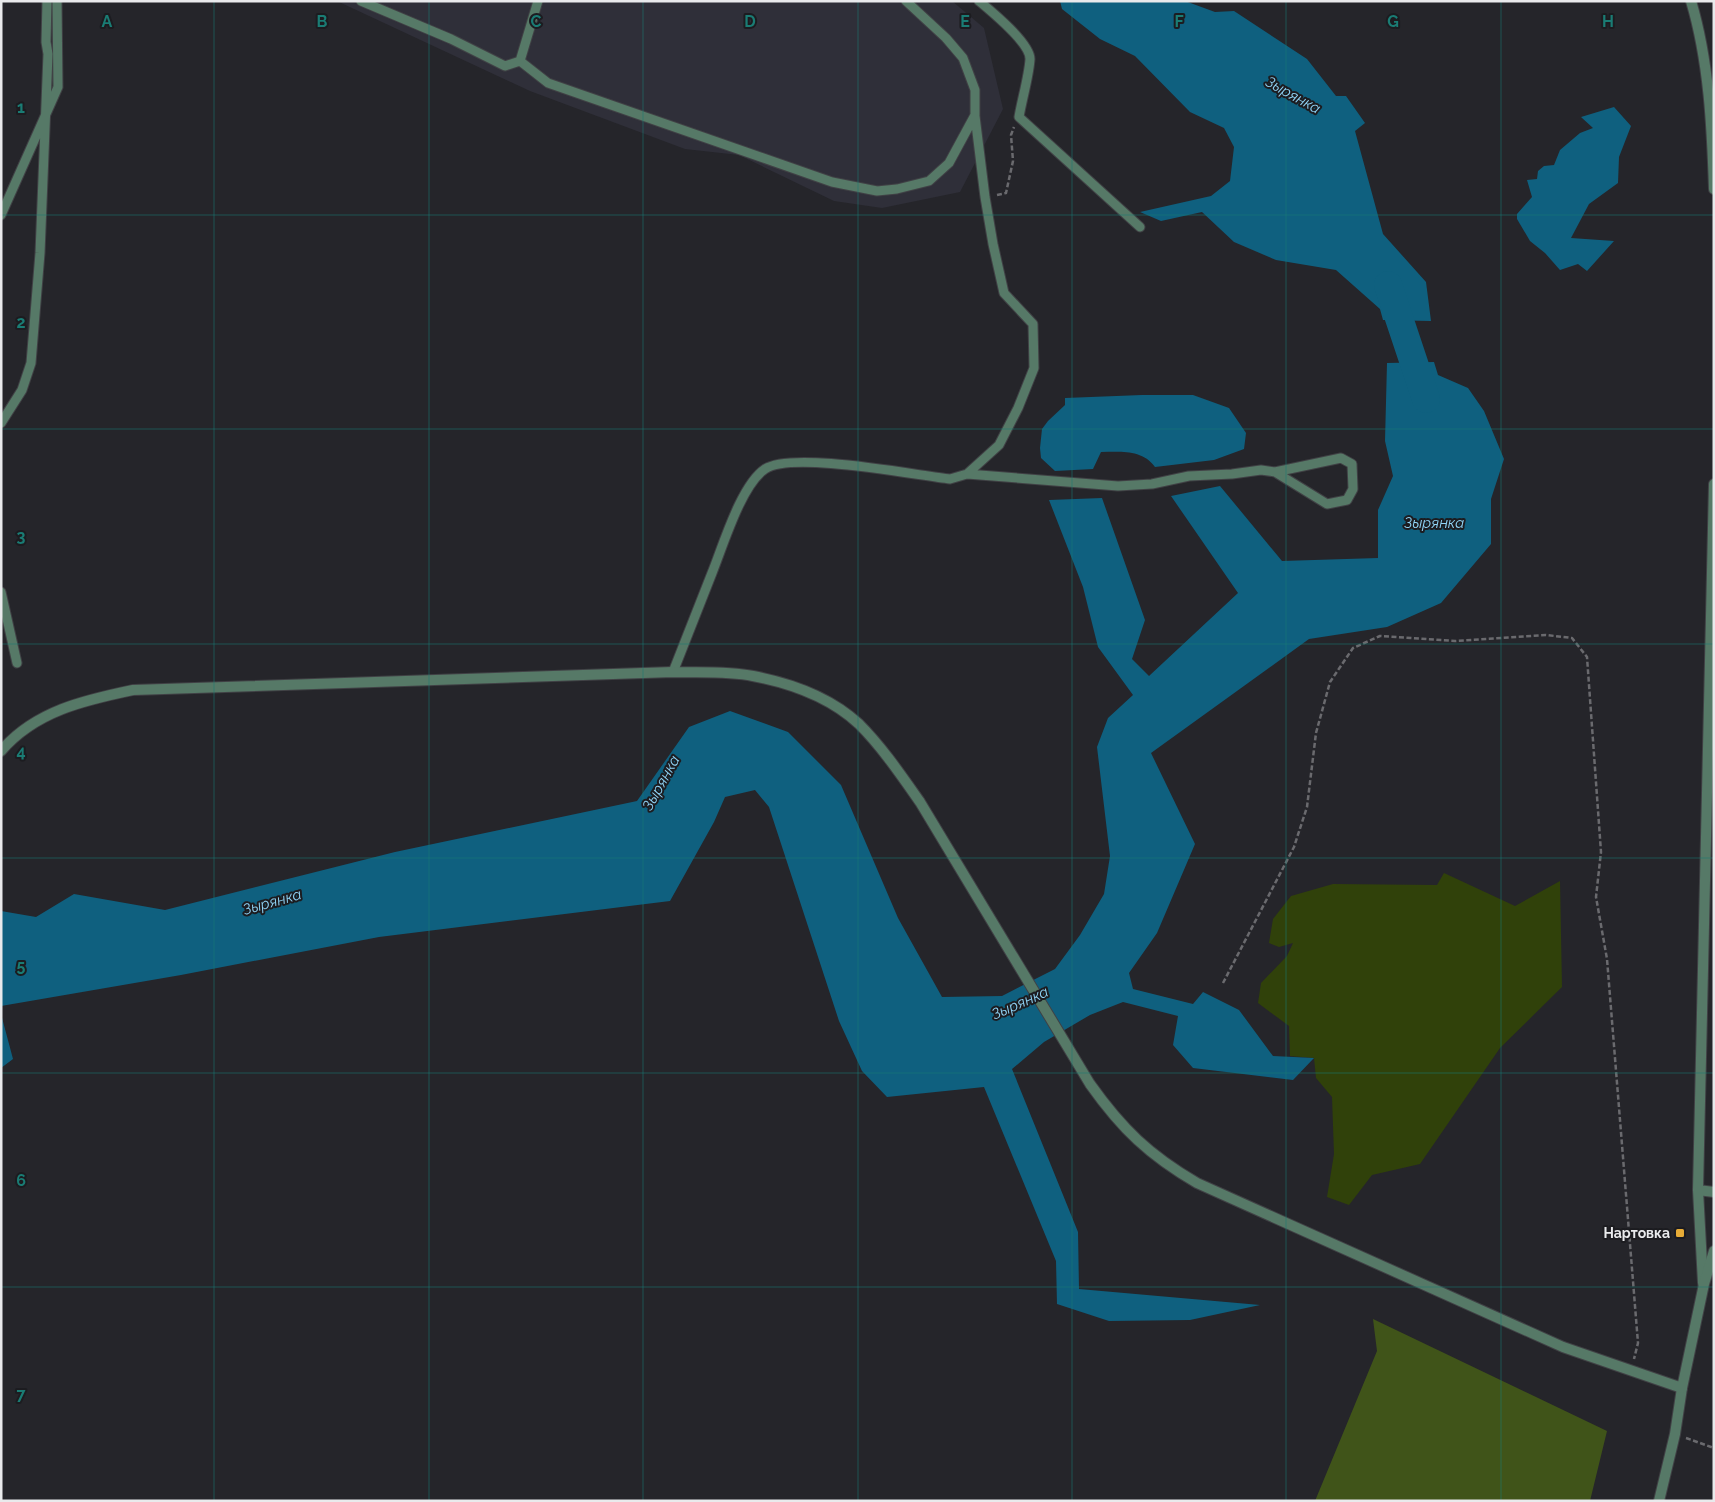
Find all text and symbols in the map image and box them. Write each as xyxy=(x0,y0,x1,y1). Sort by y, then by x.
text: A xyxy=(102,12,113,31)
text: B xyxy=(317,12,328,31)
text: C xyxy=(531,12,542,31)
text: D xyxy=(744,12,756,31)
text: E xyxy=(960,12,970,31)
text: F xyxy=(1174,12,1184,31)
text: G xyxy=(1387,12,1399,31)
text: H xyxy=(1602,12,1614,31)
water label: Зырянка xyxy=(1262,73,1324,117)
text: 1 xyxy=(17,98,25,117)
text: 2 xyxy=(16,313,26,332)
water label: Зырянка xyxy=(1404,514,1464,532)
text: 3 xyxy=(17,527,26,546)
text: 4 xyxy=(16,742,26,761)
water label: Зырянка xyxy=(639,752,683,814)
water label: Зырянка xyxy=(241,885,303,919)
text: 5 xyxy=(17,956,26,975)
water label: Зырянка xyxy=(989,983,1051,1023)
text: 6 xyxy=(16,1171,26,1190)
place label: Нартовка xyxy=(1603,1225,1670,1241)
marker: Нартовка xyxy=(1674,1227,1686,1239)
text: 7 xyxy=(17,1385,26,1404)

